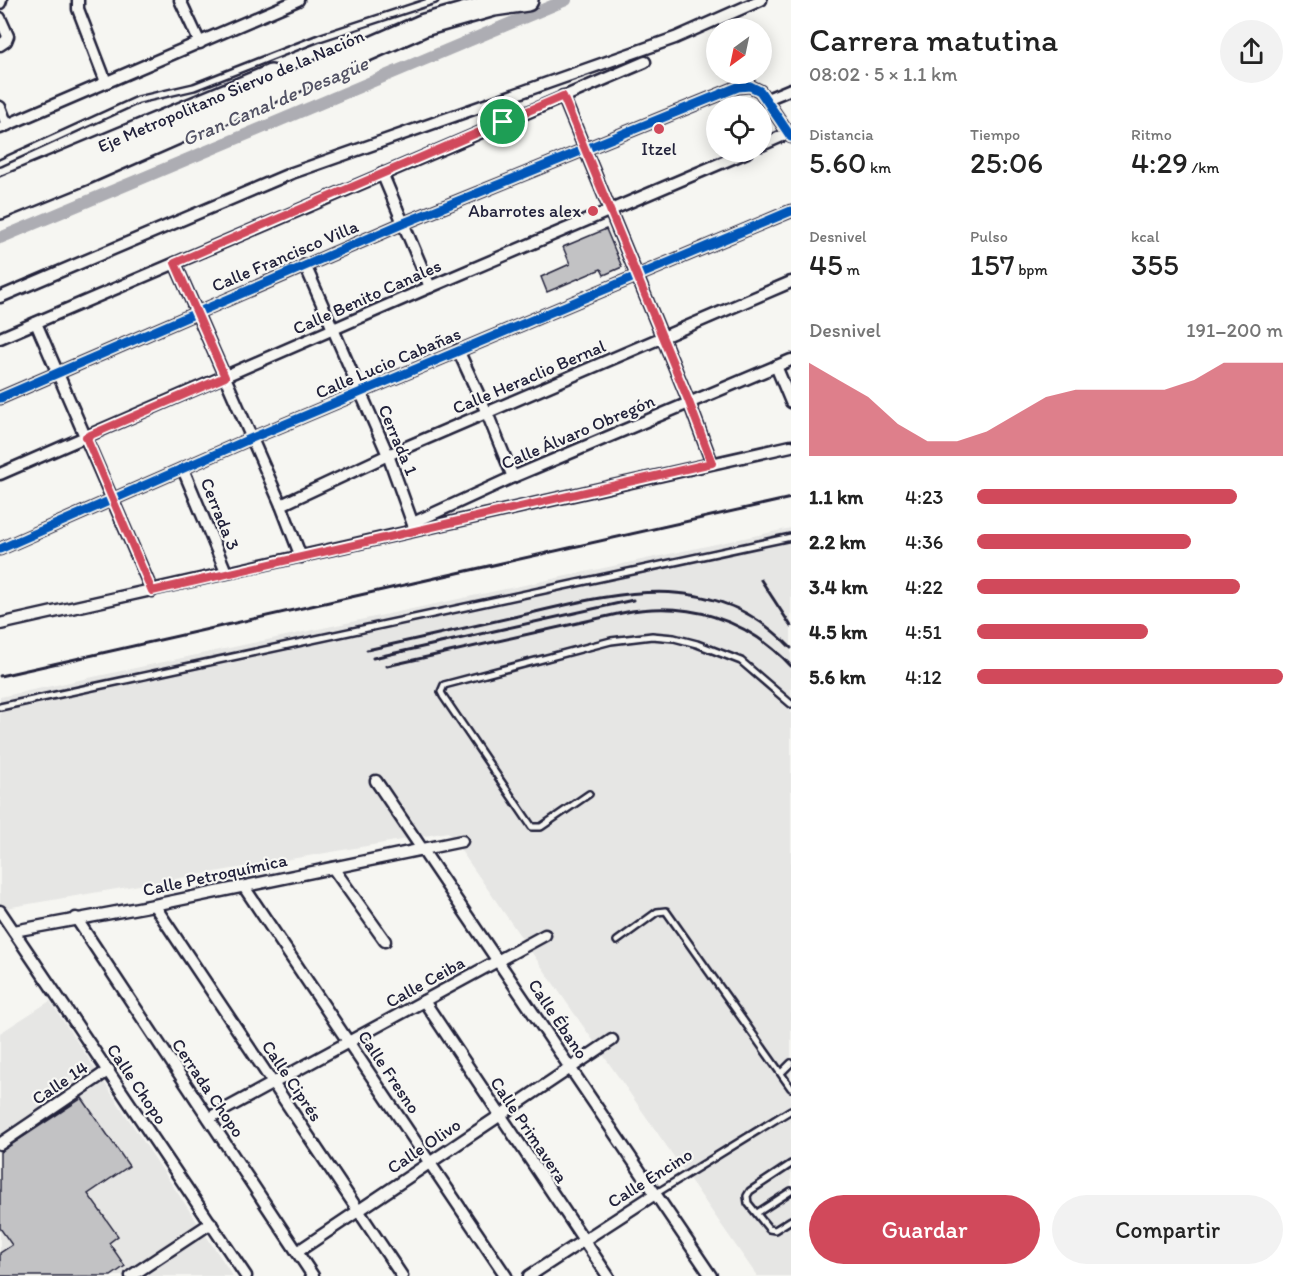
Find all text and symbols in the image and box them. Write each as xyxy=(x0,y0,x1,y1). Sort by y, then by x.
north arrow xyxy=(706,18,772,84)
map controls xyxy=(706,18,772,162)
text: Carrera matutina xyxy=(809,20,1058,59)
button: share xyxy=(1220,20,1283,83)
street label: Eje Metropolitano Siervo de la Nación xyxy=(94,25,368,157)
water label: Gran Canal de Desagüe xyxy=(178,50,373,151)
text: 08:02 · 5 × 1.1 km xyxy=(809,62,958,86)
pin xyxy=(477,96,528,147)
button: locate xyxy=(706,96,772,162)
icon: arrive xyxy=(486,105,519,138)
marker: Itzel xyxy=(652,122,666,136)
text: Distancia xyxy=(809,125,874,144)
text: Tiempo xyxy=(970,125,1020,144)
text: Ritmo xyxy=(1131,125,1172,144)
place label: Itzel xyxy=(641,138,677,160)
text: 5.60 xyxy=(809,144,866,181)
text: 25:06 xyxy=(970,144,1043,181)
text: 4:29 xyxy=(1131,144,1188,181)
text: km xyxy=(866,158,891,177)
text: /km xyxy=(1188,158,1219,177)
place label: Abarrotes alex xyxy=(468,200,581,222)
marker: Abarrotes alex xyxy=(586,204,600,218)
street label: Calle Francisco Villa xyxy=(208,215,362,297)
text: Desnivel xyxy=(809,227,867,246)
text: Pulso xyxy=(970,227,1008,246)
text: kcal xyxy=(1131,227,1159,246)
text: 45 xyxy=(809,246,843,283)
text: 157 xyxy=(970,246,1015,283)
text: 355 xyxy=(1131,246,1179,283)
street label: Calle Benito Canales xyxy=(289,254,445,340)
text: m xyxy=(843,260,860,279)
text: bpm xyxy=(1015,260,1048,279)
text: Desnivel xyxy=(809,318,881,342)
text: 191–200 m xyxy=(1186,318,1283,342)
street label: Calle Lucio Cabañas xyxy=(312,322,464,404)
street label: Calle Heraclio Bernal xyxy=(449,335,609,419)
street label: Calle Álvaro Obregón xyxy=(498,390,658,474)
street label: Cerrada 1 xyxy=(373,401,423,479)
street label: Cerrada 3 xyxy=(196,475,244,553)
text: 1.1 km xyxy=(809,485,863,509)
text: 4:23 xyxy=(905,485,943,509)
text: 2.2 km xyxy=(809,530,866,554)
text: 4:36 xyxy=(905,530,943,554)
text: 3.4 km xyxy=(809,575,868,599)
text: 4:22 xyxy=(905,575,943,599)
text: 4.5 km xyxy=(809,620,867,644)
text: 4:51 xyxy=(905,620,942,644)
text: 5.6 km xyxy=(809,665,866,689)
text: 4:12 xyxy=(905,665,942,689)
street label: Calle Petroquímica xyxy=(141,849,290,901)
street label: Calle Ceiba xyxy=(382,951,468,1013)
street label: Calle Ébano xyxy=(523,975,593,1063)
street label: Calle Fresno xyxy=(353,1026,425,1118)
street label: Cerrada Chopo xyxy=(167,1034,249,1142)
street label: Calle Ciprés xyxy=(257,1036,327,1126)
street label: Calle Chopo xyxy=(102,1039,172,1129)
street label: Calle 14 xyxy=(28,1056,92,1110)
street label: Calle Primavera xyxy=(485,1073,573,1188)
street label: Calle Olivo xyxy=(383,1113,465,1179)
street label: Calle Encino xyxy=(604,1143,696,1213)
button: Guardar xyxy=(809,1195,1040,1264)
button: Compartir xyxy=(1052,1195,1283,1264)

